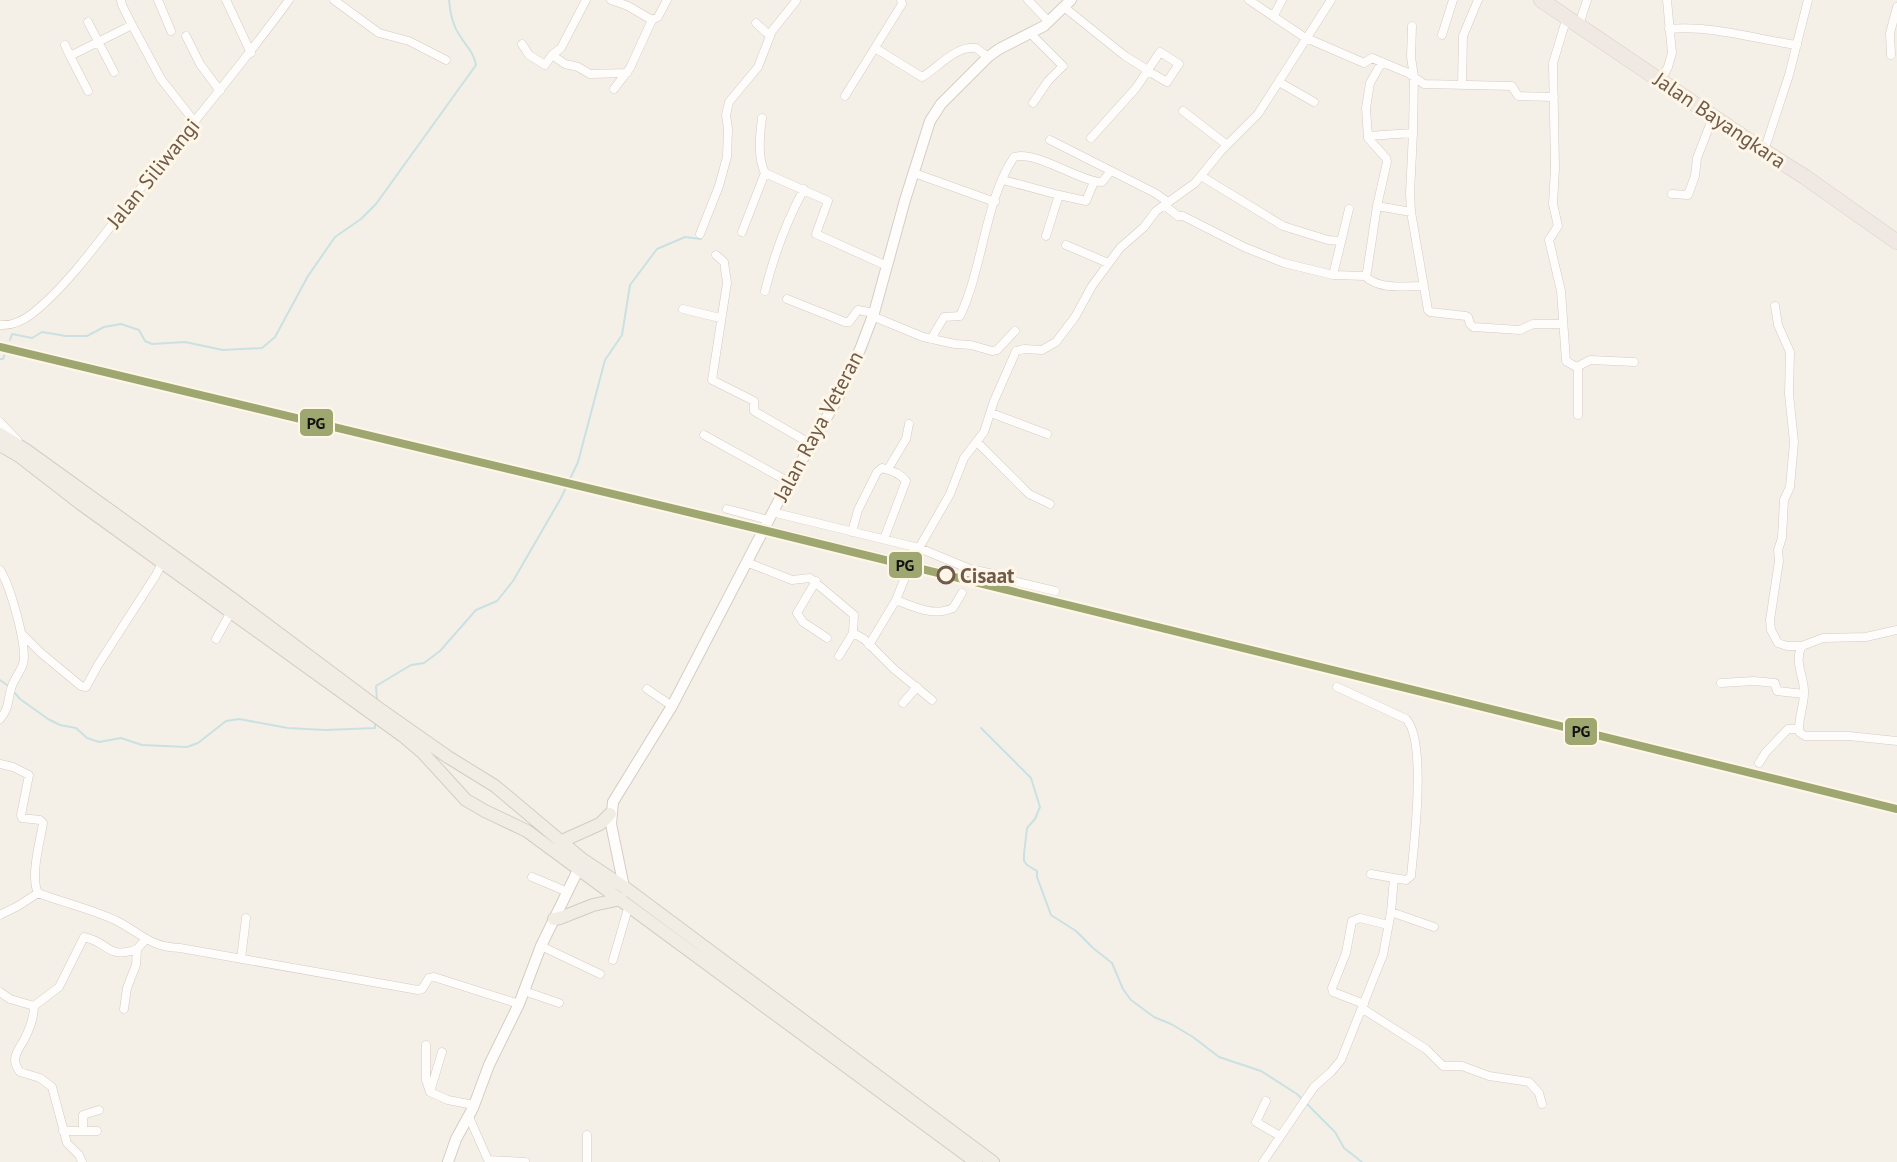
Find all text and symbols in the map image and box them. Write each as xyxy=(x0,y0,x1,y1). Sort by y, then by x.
street label: Jalan Bayangkara xyxy=(1648,65,1791,174)
street label: Jalan Siliwangi xyxy=(100,113,205,234)
street label: Jalan Raya Veteran xyxy=(767,346,869,507)
line badge: PG xyxy=(299,408,334,437)
text: PG xyxy=(307,413,326,433)
line badge: PG xyxy=(888,551,923,579)
text: PG xyxy=(896,555,915,575)
place label: Cisaat xyxy=(960,562,1015,589)
marker: Cisaat xyxy=(937,566,955,584)
line badge: PG xyxy=(1564,717,1598,746)
text: PG xyxy=(1572,721,1591,741)

